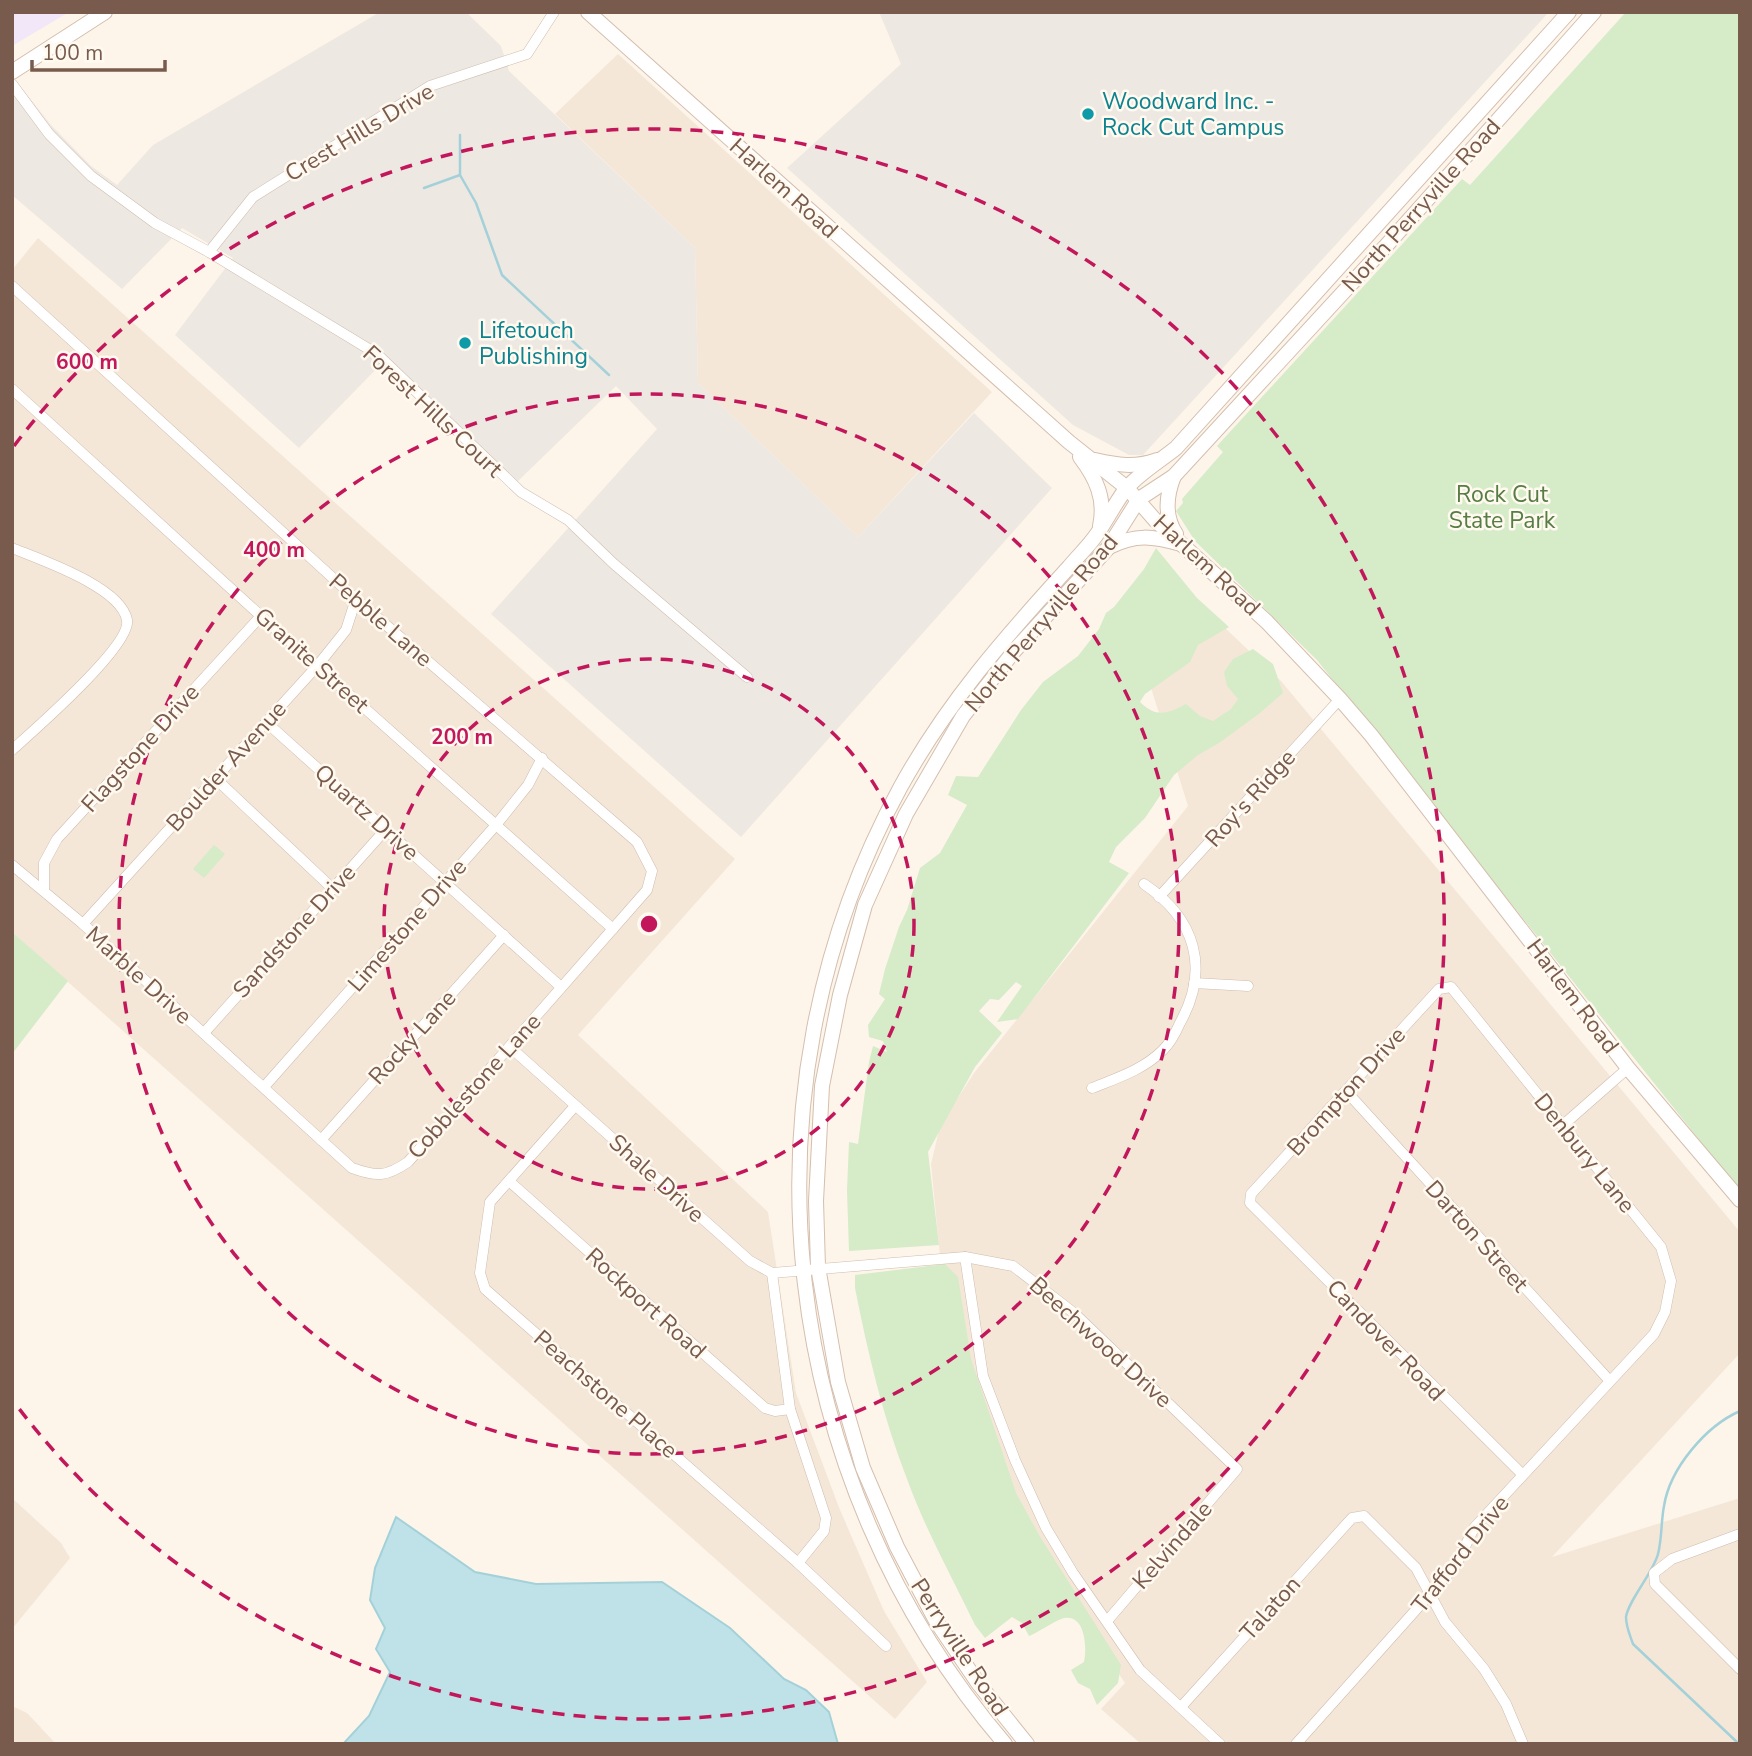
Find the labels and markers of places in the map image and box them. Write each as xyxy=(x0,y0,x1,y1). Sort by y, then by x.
place label: Woodward Inc. - Rock Cut Campus xyxy=(1102,86,1284,143)
marker: Woodward Inc. - Rock Cut Campus xyxy=(1080,106,1096,122)
place label: Lifetouch Publishing xyxy=(479,315,588,372)
marker: Lifetouch Publishing xyxy=(457,335,473,351)
centre of rings xyxy=(637,912,661,936)

